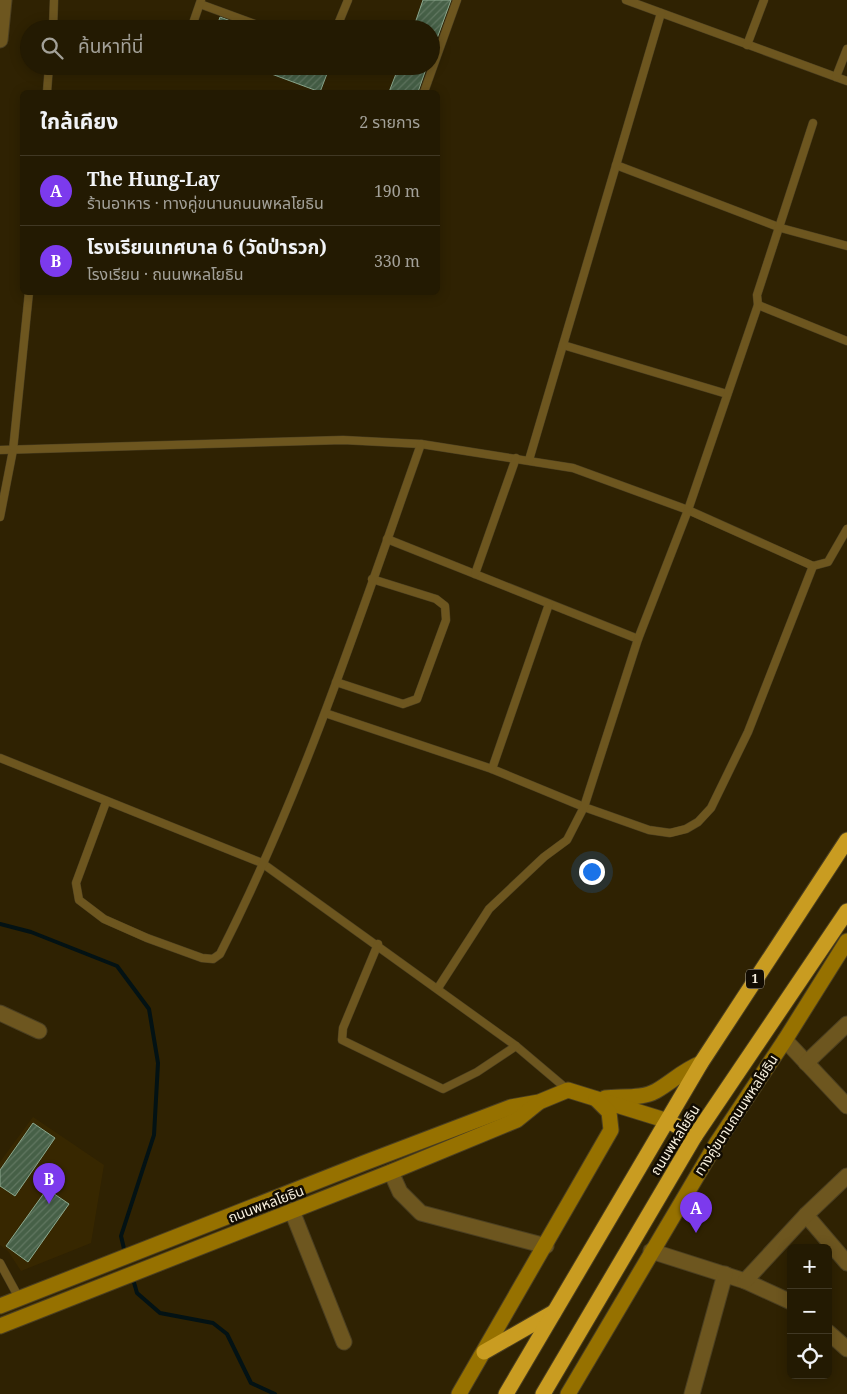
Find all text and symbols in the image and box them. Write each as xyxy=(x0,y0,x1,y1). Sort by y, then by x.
search box xyxy=(20,20,440,75)
text: ค้นหาที่นี่ xyxy=(78,33,143,59)
icon: search xyxy=(38,34,66,62)
text: ใกล้เคียง xyxy=(40,107,118,135)
text: 2 รายการ xyxy=(359,111,420,133)
text: The Hung-Lay xyxy=(87,166,220,192)
text: A xyxy=(50,180,62,202)
text: 190 m xyxy=(374,180,420,202)
text: ร้านอาหาร · ทางคู่ขนานถนนพหลโยธิน xyxy=(87,192,324,214)
text: โรงเรียนเทศบาล 6 (วัดป่ารวก) xyxy=(87,234,327,260)
text: B xyxy=(51,250,61,272)
text: 330 m xyxy=(374,250,420,272)
text: โรงเรียน · ถนนพหลโยธิน xyxy=(87,263,244,285)
your location xyxy=(579,859,605,885)
road number: 1 xyxy=(746,970,764,989)
street label: ทางคู่ขนานถนนพหลโยธิน xyxy=(689,1051,782,1179)
street label: ถนนพหลโยธิน xyxy=(645,1101,704,1179)
pin: B xyxy=(33,1163,65,1204)
street label: ถนนพหลโยธิน xyxy=(225,1180,307,1227)
pin: A xyxy=(680,1192,712,1233)
map controls xyxy=(787,1244,832,1379)
button: + xyxy=(787,1244,832,1289)
button: − xyxy=(787,1289,832,1334)
button: locate xyxy=(787,1334,832,1379)

